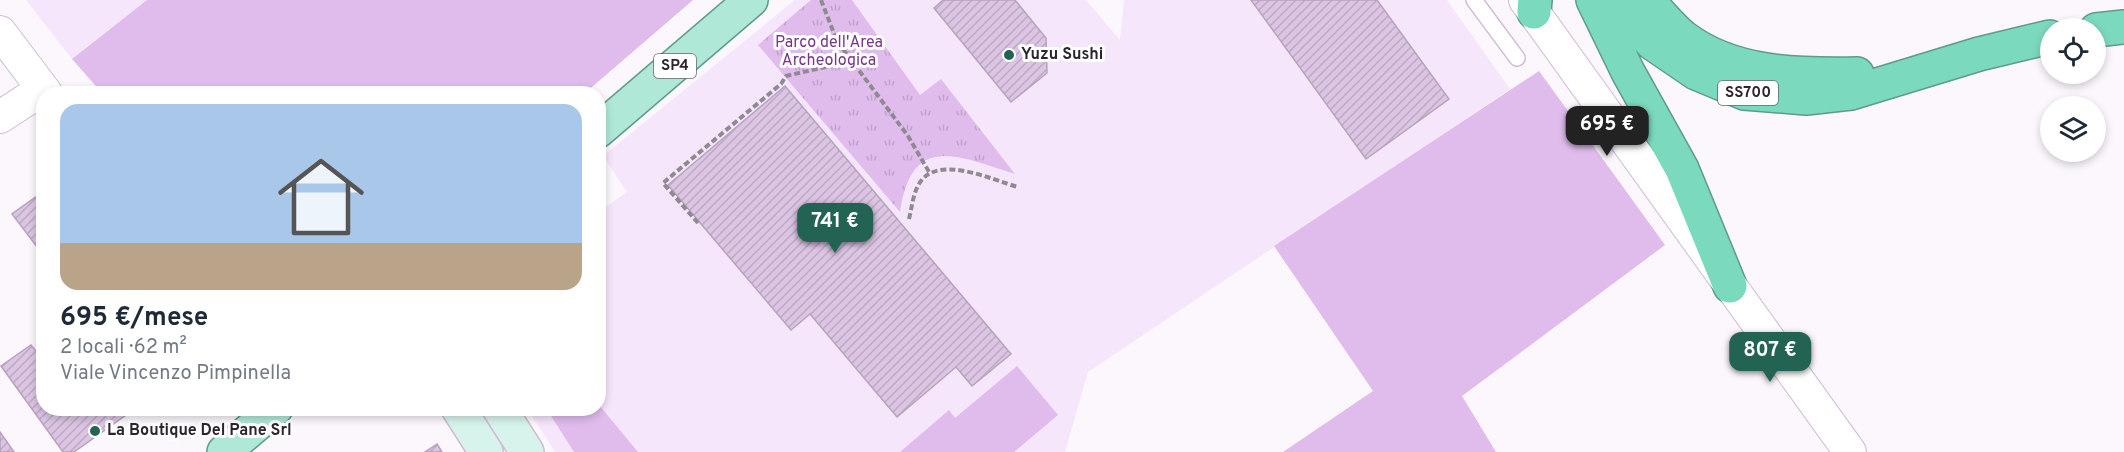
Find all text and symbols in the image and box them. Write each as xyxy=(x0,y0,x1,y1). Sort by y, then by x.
map controls xyxy=(2040,18,2106,162)
button: locate xyxy=(2040,18,2106,84)
park label: Parco dell'Area Archeologica xyxy=(775,33,883,71)
place label: Yuzu Sushi xyxy=(1021,45,1103,65)
marker: Yuzu Sushi xyxy=(1002,48,1016,62)
road number: SP4 xyxy=(654,54,696,78)
road number: SS700 xyxy=(1718,81,1778,105)
button: layers xyxy=(2040,96,2106,162)
pin: 695 € xyxy=(1565,106,1649,157)
text: 695 € xyxy=(1580,112,1634,138)
icon: home xyxy=(267,143,375,251)
pin: 741 € xyxy=(793,203,877,254)
text: 741 € xyxy=(811,209,859,235)
text: 695 €/mese xyxy=(60,302,208,335)
pin: 807 € xyxy=(1728,332,1812,383)
text: 2 locali · 62 m² xyxy=(60,335,187,361)
text: 807 € xyxy=(1743,338,1797,364)
text: Viale Vincenzo Pimpinella xyxy=(60,361,291,387)
place label: La Boutique Del Pane Srl xyxy=(107,421,292,441)
marker: La Boutique Del Pane Srl xyxy=(88,424,102,438)

